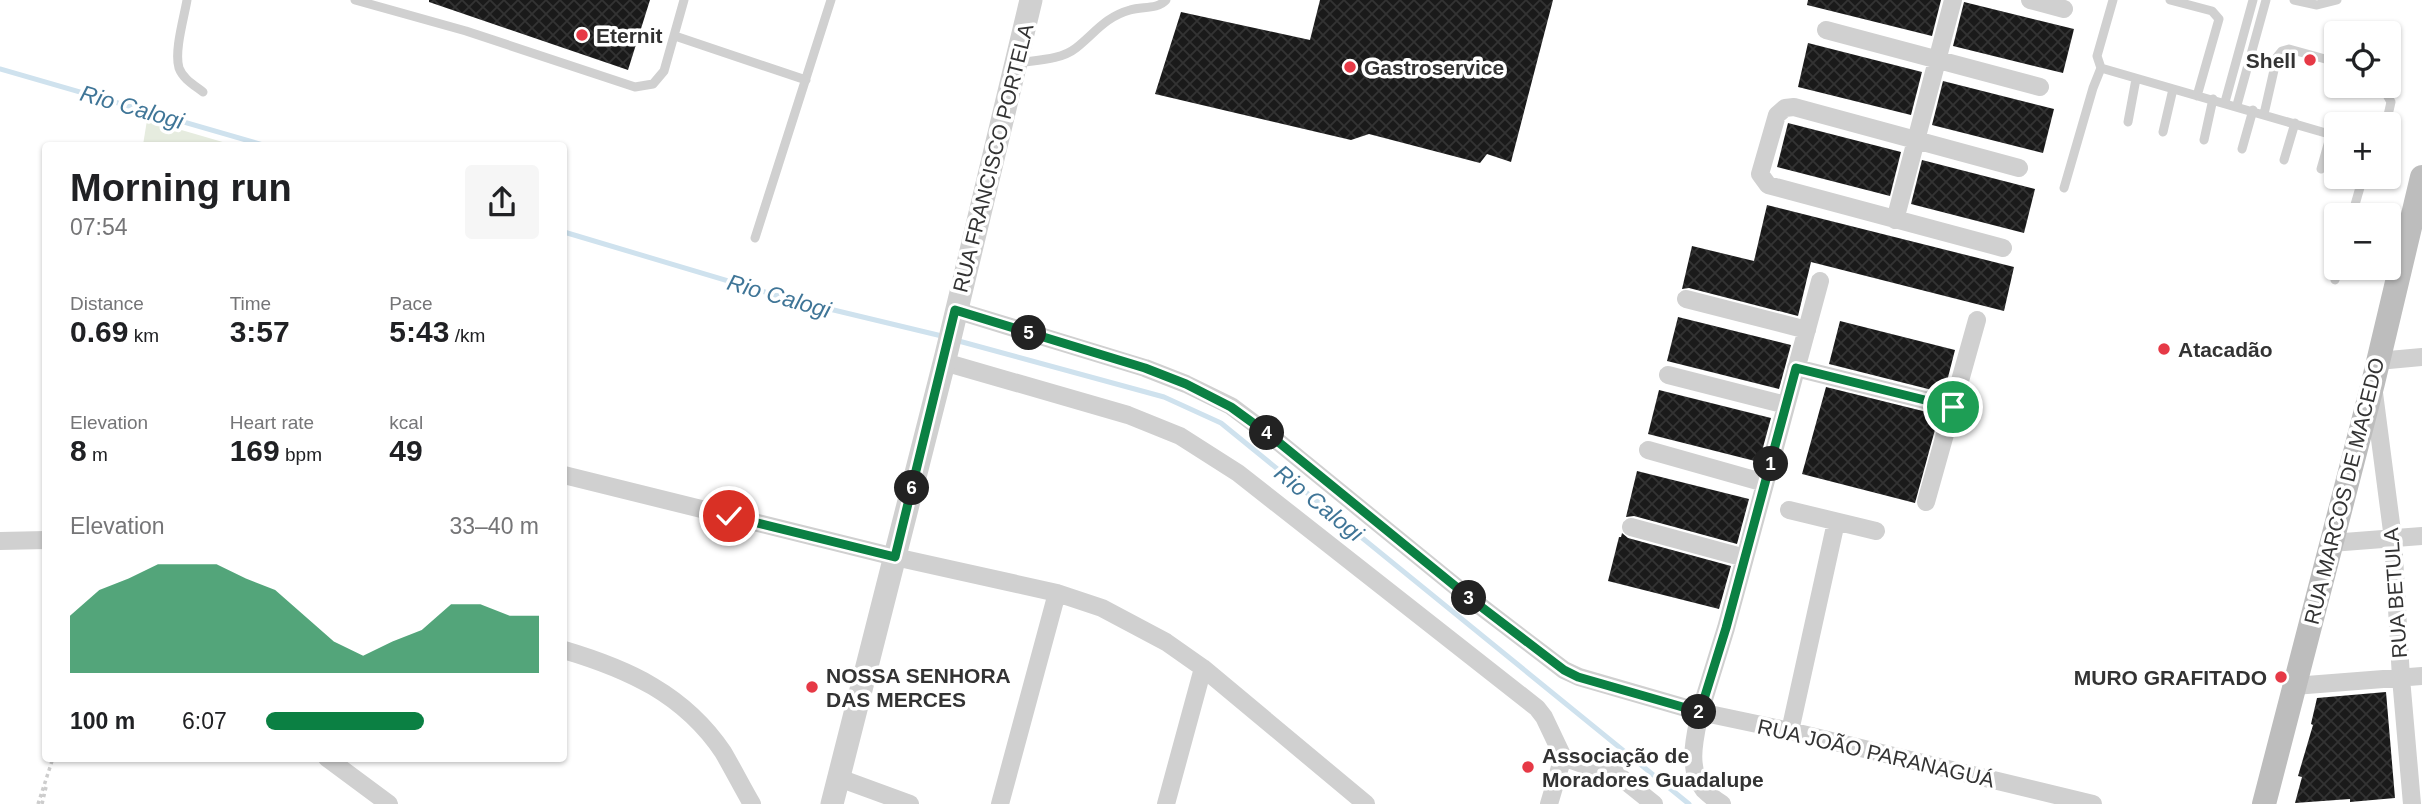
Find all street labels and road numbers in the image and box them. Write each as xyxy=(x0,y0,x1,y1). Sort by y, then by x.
street label: RUA FRANCISCO PORTELA xyxy=(948,21,1038,295)
street label: RUA MARCOS DE MACEDO xyxy=(2300,355,2388,627)
street label: RUA BETULA xyxy=(2379,527,2411,659)
street label: RUA JOÃO PARANAGUÁ xyxy=(1755,715,1997,791)

